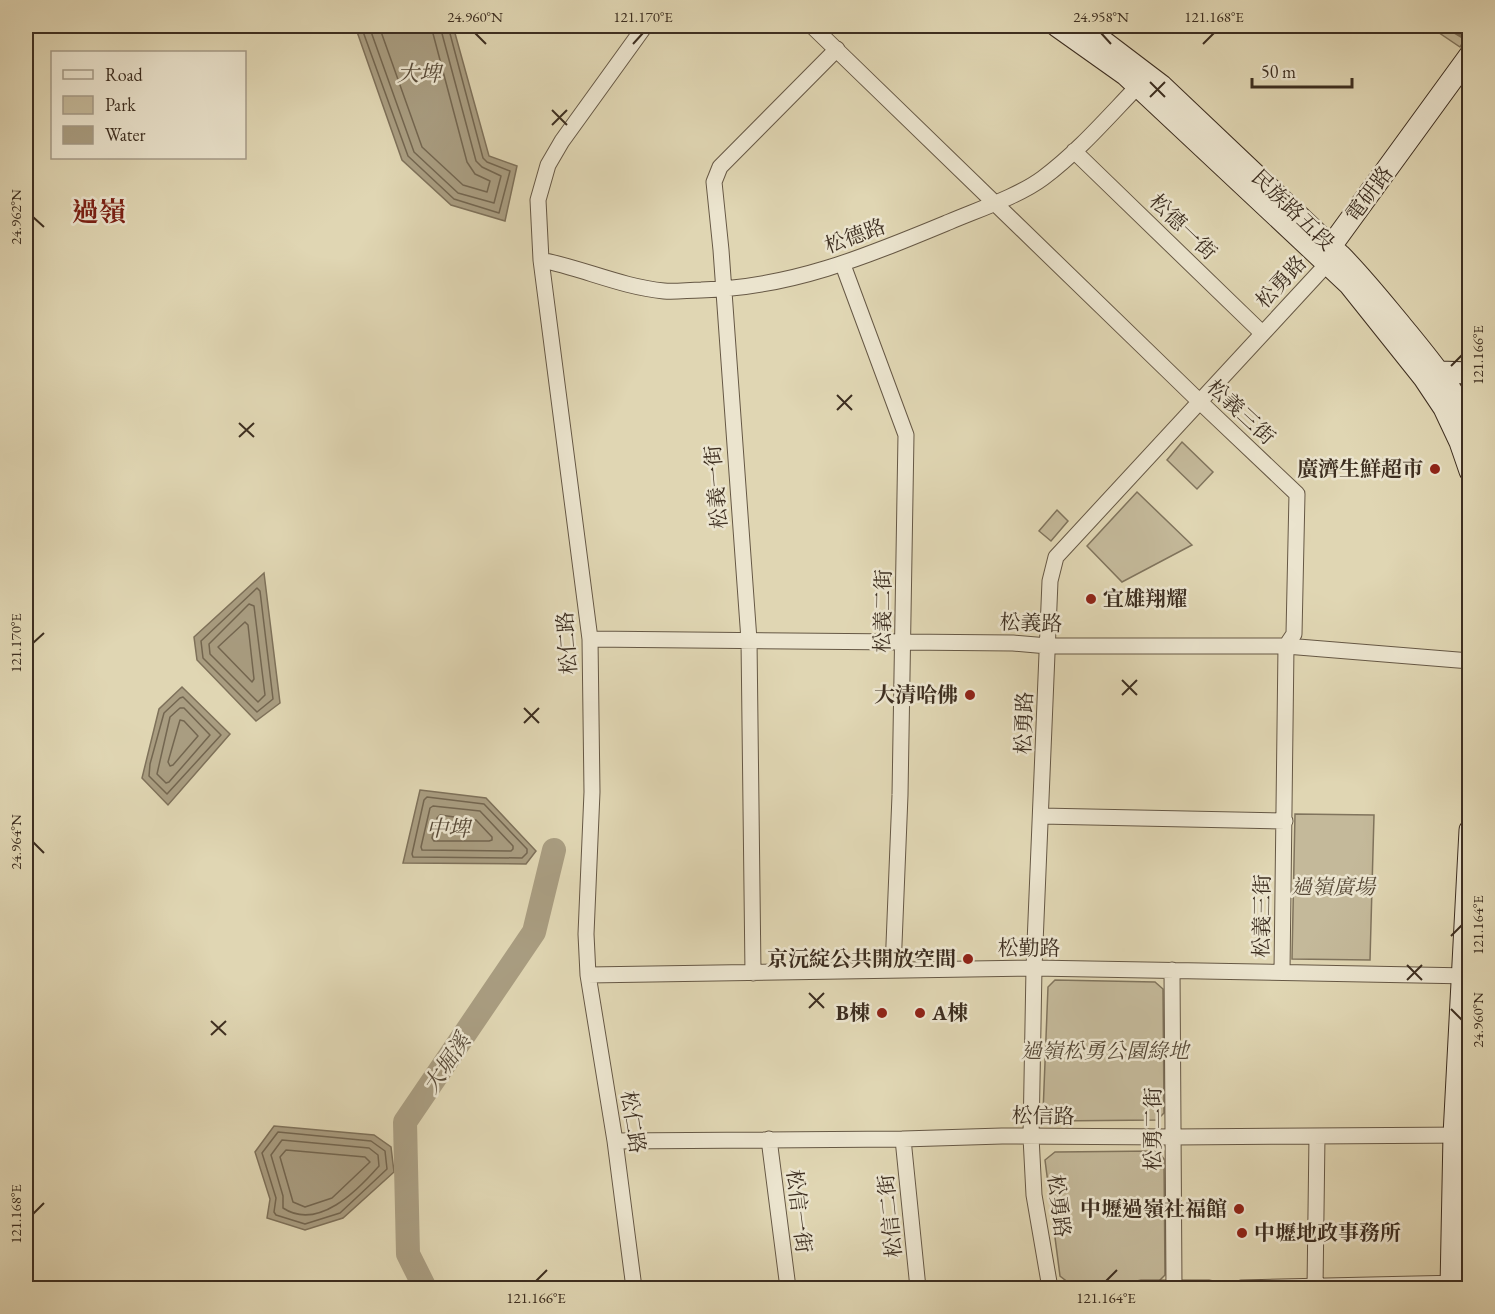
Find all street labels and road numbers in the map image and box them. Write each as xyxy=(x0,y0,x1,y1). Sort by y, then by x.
street label: 電研路 xyxy=(1339,160,1398,227)
street label: 民族路五段 xyxy=(1246,163,1340,256)
street label: 松德一街 xyxy=(1144,188,1223,266)
street label: 松德路 xyxy=(821,212,889,259)
street label: 松勇路 xyxy=(1249,249,1312,314)
street label: 松義三街 xyxy=(1201,373,1281,450)
street label: 松義一街 xyxy=(698,444,733,530)
street label: 松義二街 xyxy=(868,569,897,653)
street label: 松義路 xyxy=(999,608,1063,637)
street label: 松仁路 xyxy=(551,611,582,675)
street label: 松勇路 xyxy=(1009,691,1038,755)
street label: 松義三街 xyxy=(1247,874,1276,958)
street label: 松勤路 xyxy=(998,934,1061,961)
street label: 松勇二街 xyxy=(1139,1087,1166,1171)
street label: 松仁路 xyxy=(615,1089,652,1155)
street label: 松信路 xyxy=(1011,1101,1075,1130)
street label: 松信一街 xyxy=(781,1168,818,1254)
street label: 松信二街 xyxy=(872,1173,907,1259)
street label: 松勇路 xyxy=(1042,1173,1077,1239)

